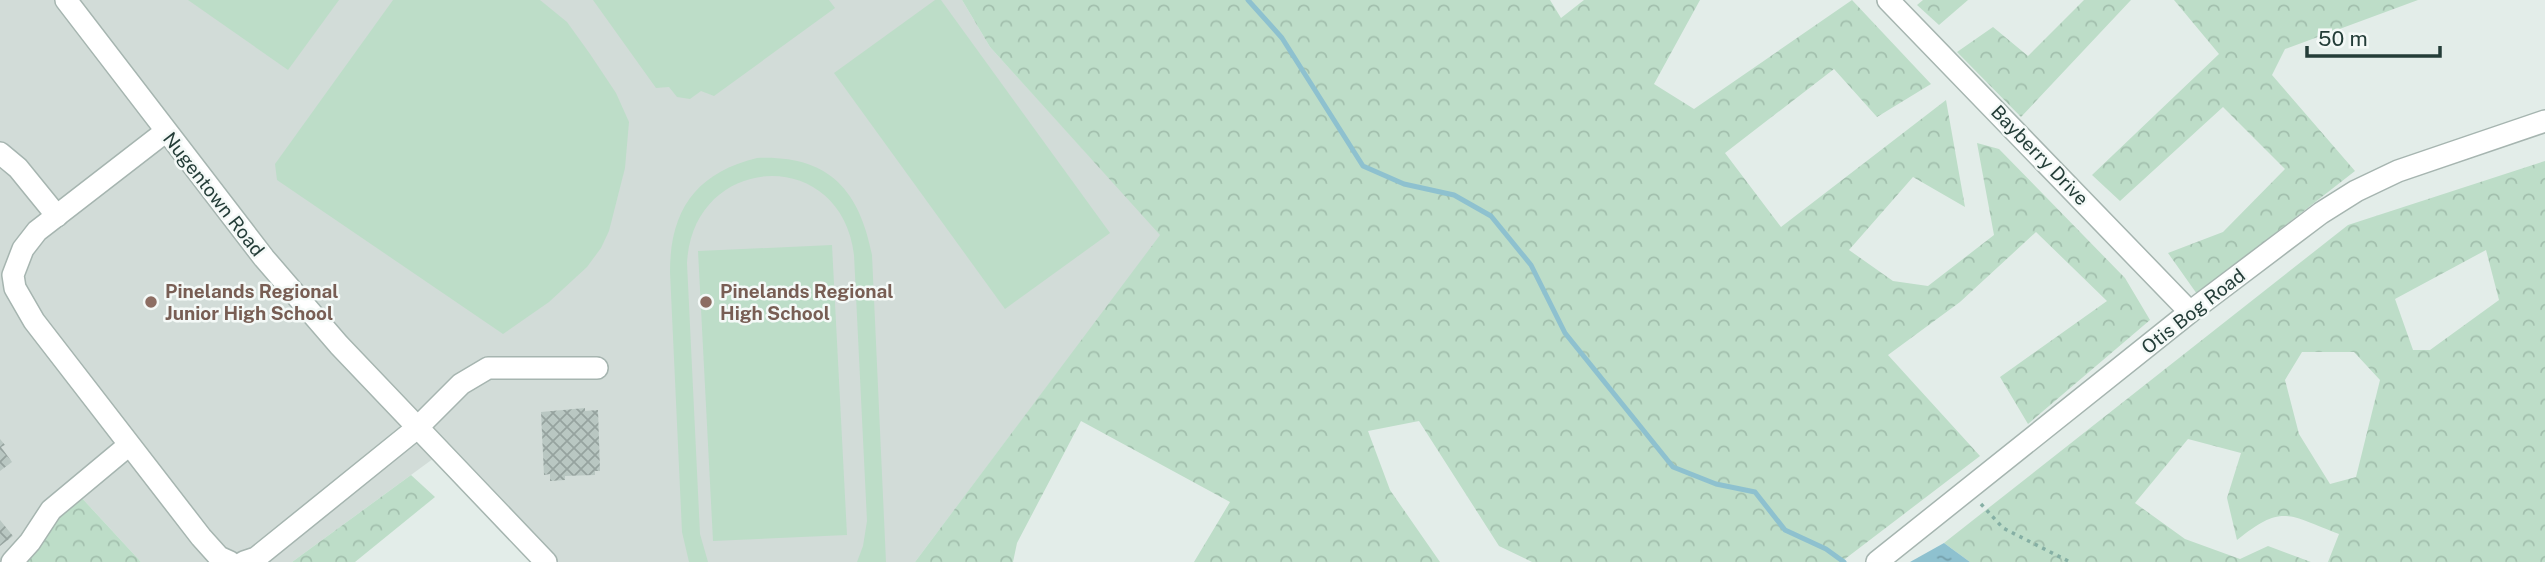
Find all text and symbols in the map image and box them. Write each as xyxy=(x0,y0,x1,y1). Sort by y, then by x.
scale bar xyxy=(2307,14,2440,58)
text: 50 m xyxy=(2318,26,2368,51)
street label: Bayberry Drive xyxy=(1987,100,2093,210)
street label: Nugentown Road xyxy=(159,128,269,260)
street label: Otis Bog Road xyxy=(2137,264,2249,358)
place label: Pinelands Regional Junior High School xyxy=(165,280,339,324)
place label: Pinelands Regional High School xyxy=(720,280,894,324)
marker: Pinelands Regional Junior High School xyxy=(143,294,159,310)
marker: Pinelands Regional High School xyxy=(698,294,714,310)

